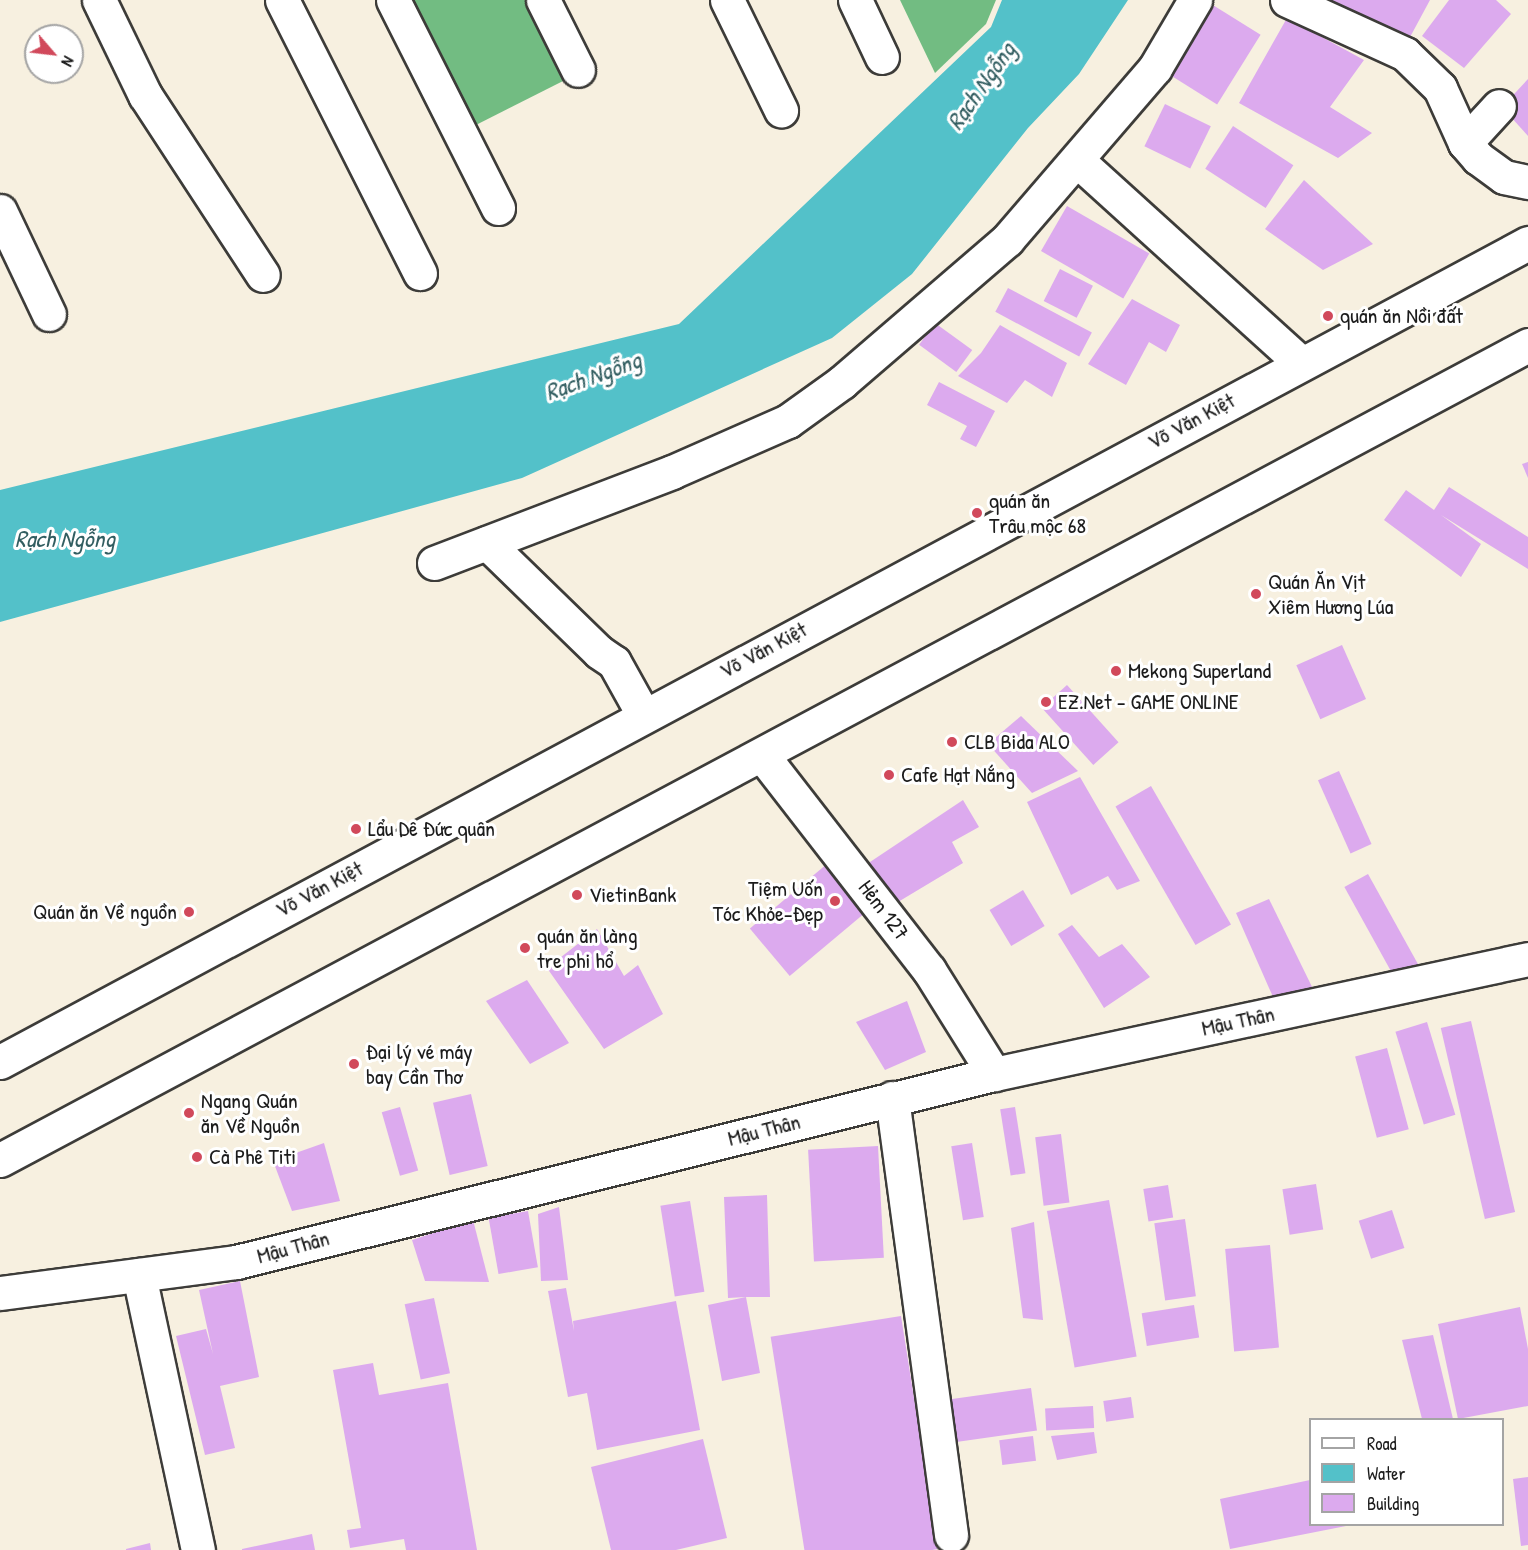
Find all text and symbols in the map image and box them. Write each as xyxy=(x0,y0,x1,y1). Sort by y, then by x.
north arrow xyxy=(24,24,84,84)
water label: Rạch Ngỗng xyxy=(941,37,1021,135)
text: N xyxy=(56,53,80,70)
place label: quán ăn Nồi đất xyxy=(1340,303,1463,329)
marker: quán ăn Nồi đất xyxy=(1321,309,1335,323)
water label: Rạch Ngỗng xyxy=(541,345,645,407)
street label: Võ Văn Kiệt xyxy=(1143,387,1239,455)
place label: quán ăn Trâu mộc 68 xyxy=(989,487,1086,538)
marker: quán ăn Trâu mộc 68 xyxy=(970,506,984,520)
water label: Rạch Ngỗng xyxy=(15,525,115,553)
place label: Quán Ăn Vịt Xiêm Hương Lúa xyxy=(1268,568,1393,620)
marker: Quán Ăn Vịt Xiêm Hương Lúa xyxy=(1249,587,1263,601)
street label: Võ Văn Kiệt xyxy=(715,616,811,684)
place label: Mekong Superland xyxy=(1128,658,1271,684)
marker: Mekong Superland xyxy=(1109,664,1123,678)
place label: EZ.Net - GAME ONLINE xyxy=(1058,689,1239,715)
marker: EZ.Net - GAME ONLINE xyxy=(1039,695,1053,709)
place label: CLB Bida ALO xyxy=(964,729,1070,755)
marker: CLB Bida ALO xyxy=(945,735,959,749)
place label: Cafe Hạt Nắng xyxy=(901,762,1015,788)
marker: Cafe Hạt Nắng xyxy=(882,768,896,782)
place label: Lẩu Dê Đức quân xyxy=(368,816,495,842)
marker: Lẩu Dê Đức quân xyxy=(349,822,363,836)
street label: Võ Văn Kiệt xyxy=(271,855,367,923)
place label: Tiệm Uốn Tóc Khỏe-Đẹp xyxy=(713,875,823,926)
street label: Hẻm 127 xyxy=(853,875,915,945)
place label: VietinBank xyxy=(589,882,676,908)
marker: VietinBank xyxy=(570,888,584,902)
marker: Tiệm Uốn Tóc Khỏe-Đẹp xyxy=(828,894,842,908)
place label: Quán ăn Về nguồn xyxy=(33,899,177,925)
marker: Quán ăn Về nguồn xyxy=(182,905,196,919)
place label: quán ăn làng tre phi hổ xyxy=(537,922,637,974)
marker: quán ăn làng tre phi hổ xyxy=(518,941,532,955)
street label: Mậu Thân xyxy=(1199,1000,1277,1042)
place label: Đại lý vé máy bay Cần Thơ xyxy=(366,1038,472,1090)
marker: Đại lý vé máy bay Cần Thơ xyxy=(347,1057,361,1071)
place label: Ngang Quán ăn Về Nguồn xyxy=(201,1087,300,1138)
marker: Ngang Quán ăn Về Nguồn xyxy=(182,1106,196,1120)
street label: Mậu Thân xyxy=(725,1108,803,1152)
place label: Cà Phê Titi xyxy=(209,1144,296,1170)
marker: Cà Phê Titi xyxy=(190,1150,204,1164)
street label: Mậu Thân xyxy=(254,1225,332,1269)
legend xyxy=(1309,1418,1504,1526)
text: Road xyxy=(1367,1431,1397,1456)
text: Water xyxy=(1367,1461,1405,1486)
text: Building xyxy=(1367,1491,1419,1516)

